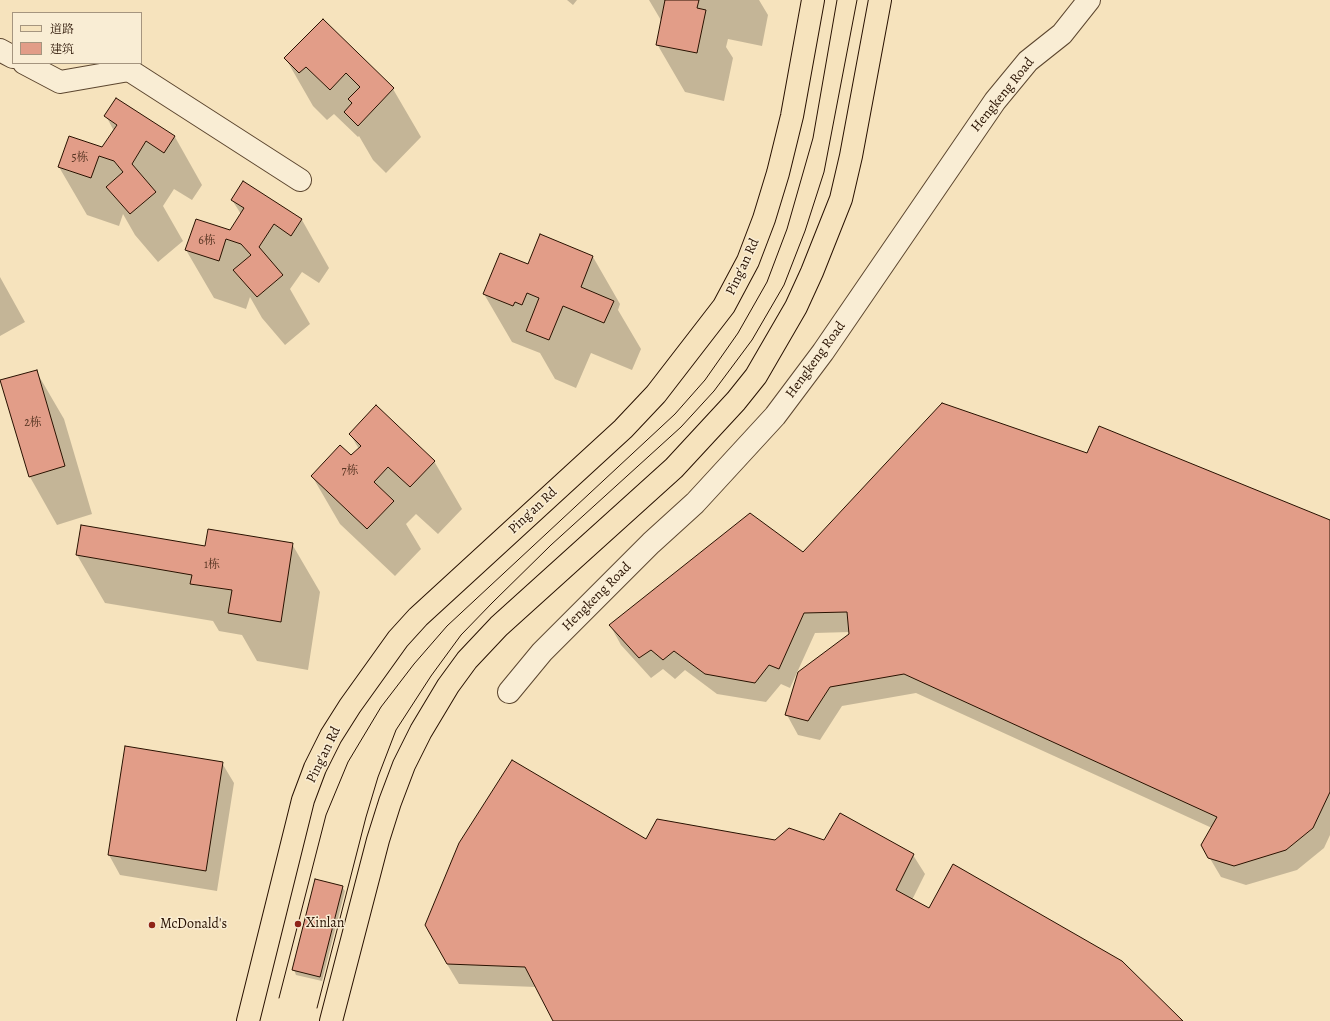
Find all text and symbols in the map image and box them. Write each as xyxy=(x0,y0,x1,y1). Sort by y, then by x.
legend xyxy=(12,12,142,64)
text: 道路 xyxy=(50,21,74,37)
text: 建筑 xyxy=(50,41,74,57)
street label: Hengkeng Road xyxy=(968,54,1038,136)
house number: 5栋 xyxy=(71,151,89,165)
house number: 6栋 xyxy=(198,234,216,248)
street label: Ping'an Rd xyxy=(723,236,763,298)
street label: Hengkeng Road xyxy=(783,318,849,402)
house number: 2栋 xyxy=(24,416,42,430)
house number: 7栋 xyxy=(341,464,359,478)
street label: Ping'an Rd xyxy=(505,484,561,538)
house number: 1栋 xyxy=(204,558,220,572)
street label: Hengkeng Road xyxy=(559,559,635,635)
street label: Ping'an Rd xyxy=(303,724,345,786)
place label: Xinlan xyxy=(306,916,344,932)
place label: McDonald's xyxy=(160,917,227,933)
marker: Xinlan xyxy=(293,919,303,929)
marker: McDonald's xyxy=(147,920,157,930)

